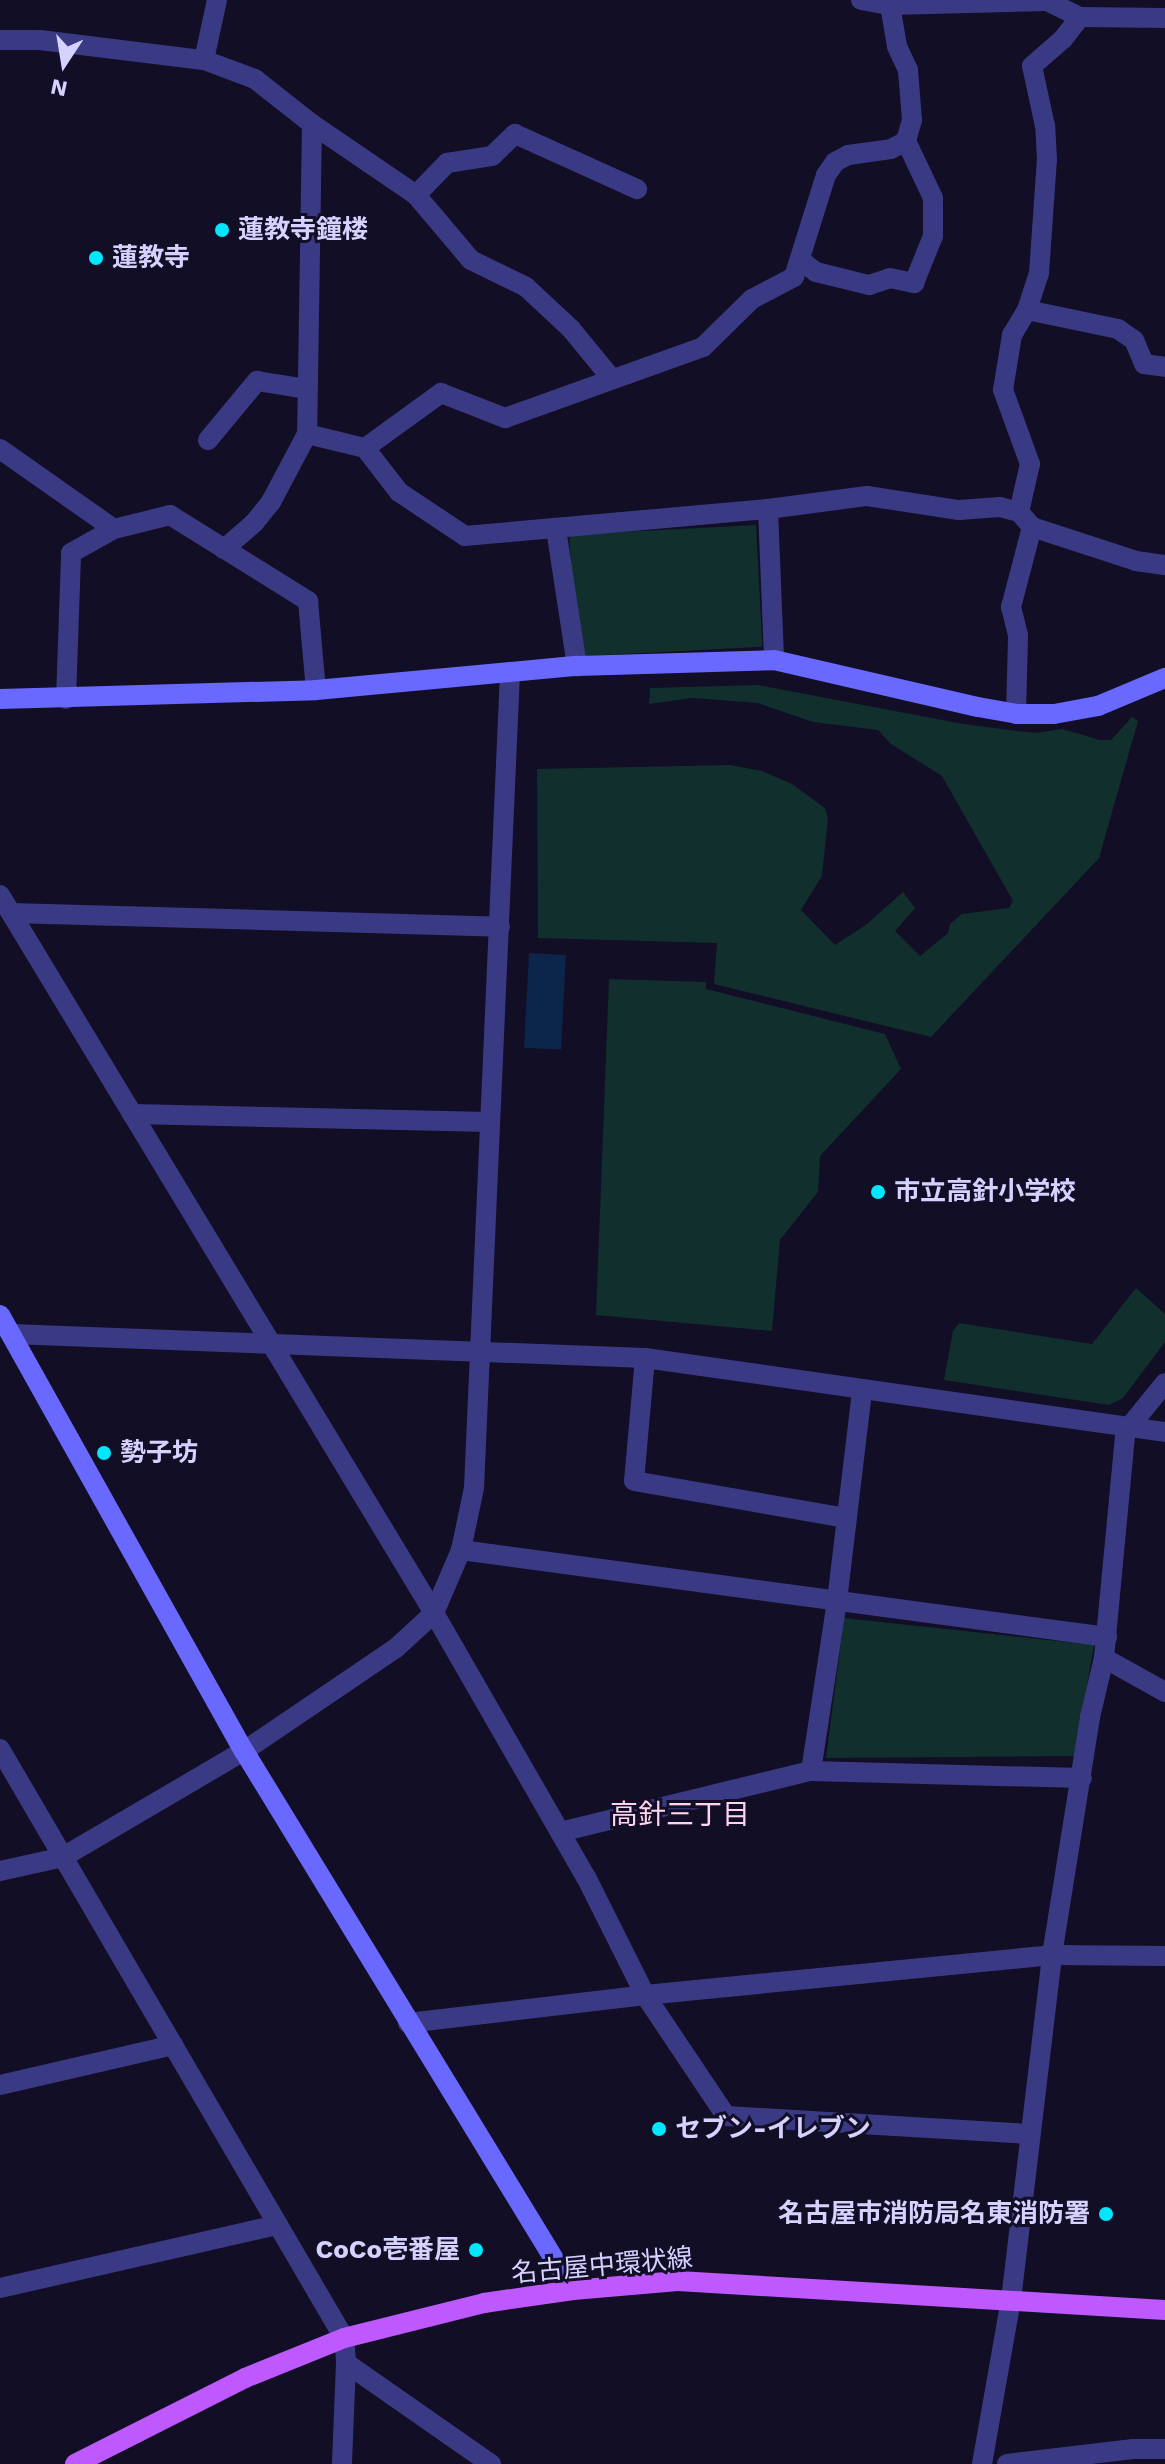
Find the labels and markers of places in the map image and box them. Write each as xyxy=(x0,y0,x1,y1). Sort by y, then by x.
place label: 蓮教寺鐘楼 xyxy=(238,214,368,246)
marker: 蓮教寺鐘楼 xyxy=(213,221,231,239)
place label: 蓮教寺 xyxy=(112,242,190,274)
marker: 蓮教寺 xyxy=(87,249,105,267)
place label: 市立高針小学校 xyxy=(894,1176,1076,1208)
marker: 市立高針小学校 xyxy=(869,1183,887,1201)
place label: 勢子坊 xyxy=(120,1437,198,1469)
marker: 勢子坊 xyxy=(95,1444,113,1462)
place label: セブン-イレブン xyxy=(675,2113,871,2145)
marker: セブン-イレブン xyxy=(650,2120,668,2138)
place label: 名古屋市消防局名東消防署 xyxy=(778,2198,1090,2230)
marker: 名古屋市消防局名東消防署 xyxy=(1097,2205,1115,2223)
place label: CoCo壱番屋 xyxy=(315,2234,460,2266)
marker: CoCo壱番屋 xyxy=(467,2241,485,2259)

